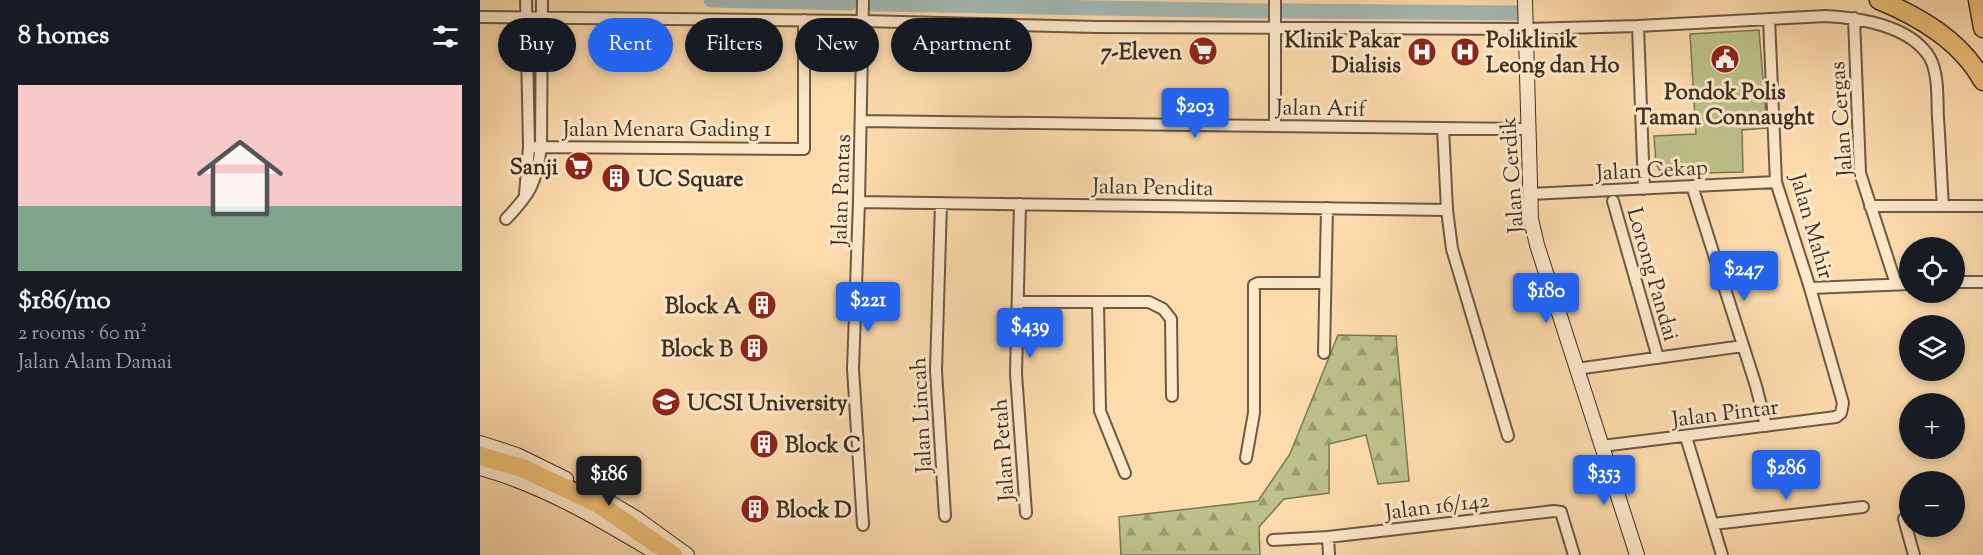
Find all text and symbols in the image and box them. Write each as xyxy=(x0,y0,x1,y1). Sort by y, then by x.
text: 8 homes xyxy=(18,18,109,55)
chip: Buy xyxy=(498,18,576,72)
chip: Rent xyxy=(588,18,673,72)
chip: Filters xyxy=(685,18,783,72)
chip: New xyxy=(795,18,879,72)
chip: Apartment xyxy=(891,18,1032,72)
icon: filters xyxy=(429,20,462,53)
place label: Klinik Pakar Dialisis xyxy=(1284,26,1402,83)
place label: Poliklinik Leong dan Ho xyxy=(1486,26,1619,83)
supermarket icon: 7-Eleven xyxy=(1187,35,1219,67)
hospital icon: Klinik Pakar Dialisis xyxy=(1406,36,1438,68)
hospital icon: Poliklinik Leong dan Ho xyxy=(1449,36,1481,68)
place label: 7-Eleven xyxy=(1101,38,1182,70)
public building icon: Pondok Polis Taman Connaught xyxy=(1709,43,1741,75)
street label: Jalan Cergas xyxy=(1823,60,1863,179)
place label: Pondok Polis Taman Connaught xyxy=(1636,78,1815,135)
pin: $203 xyxy=(1159,88,1231,139)
text: $203 xyxy=(1176,93,1214,122)
street label: Jalan Arif xyxy=(1275,93,1368,127)
street label: Jalan Menara Gading 1 xyxy=(562,115,772,147)
street label: Jalan Cerdik xyxy=(1494,115,1534,235)
icon: home xyxy=(186,124,294,232)
street label: Jalan Pantas xyxy=(825,134,861,248)
supermarket icon: Sanji xyxy=(563,150,595,182)
place label: Sanji xyxy=(510,153,559,185)
street label: Jalan Cekap xyxy=(1594,153,1709,191)
building icon: UC Square xyxy=(600,162,632,194)
place label: UC Square xyxy=(637,165,744,197)
street label: Jalan Mahir xyxy=(1780,169,1840,283)
street label: Jalan Pendita xyxy=(1091,172,1214,206)
street label: Lorong Pandai xyxy=(1617,204,1685,345)
map controls xyxy=(1899,237,1965,537)
button: locate xyxy=(1899,237,1965,303)
pin: $247 xyxy=(1708,251,1780,302)
text: $247 xyxy=(1724,256,1764,285)
pin: $180 xyxy=(1510,273,1582,324)
text: $180 xyxy=(1527,278,1565,307)
pin: $221 xyxy=(832,282,904,333)
text: $186/mo xyxy=(18,283,111,320)
text: $221 xyxy=(850,287,886,316)
building icon: Block A xyxy=(746,289,778,321)
place label: Block A xyxy=(665,292,741,324)
pin: $439 xyxy=(994,308,1066,359)
text: $439 xyxy=(1011,313,1049,342)
button: layers xyxy=(1899,315,1965,381)
text: 2 rooms · 60 m² xyxy=(18,320,147,349)
building icon: Block B xyxy=(738,332,770,364)
place label: Block B xyxy=(661,335,733,367)
text: Jalan Alam Damai xyxy=(18,349,172,378)
street label: Jalan Lincah xyxy=(904,356,942,474)
school or university icon: UCSI University xyxy=(650,386,682,418)
place label: UCSI University xyxy=(687,389,847,421)
street label: Jalan Pintar xyxy=(1669,393,1781,438)
button: + xyxy=(1899,393,1965,459)
street label: Jalan Petah xyxy=(985,397,1025,503)
building icon: Block C xyxy=(748,428,780,460)
place label: Block C xyxy=(785,431,861,463)
pin: $286 xyxy=(1750,450,1822,501)
pin: $353 xyxy=(1568,455,1640,506)
text: $286 xyxy=(1766,455,1806,484)
pin: $186 xyxy=(573,456,645,507)
text: $353 xyxy=(1587,460,1621,489)
text: $186 xyxy=(590,461,628,490)
button: − xyxy=(1899,471,1965,537)
street label: Jalan 16/142 xyxy=(1382,486,1491,530)
building icon: Block D xyxy=(739,493,771,525)
place label: Block D xyxy=(776,496,852,528)

